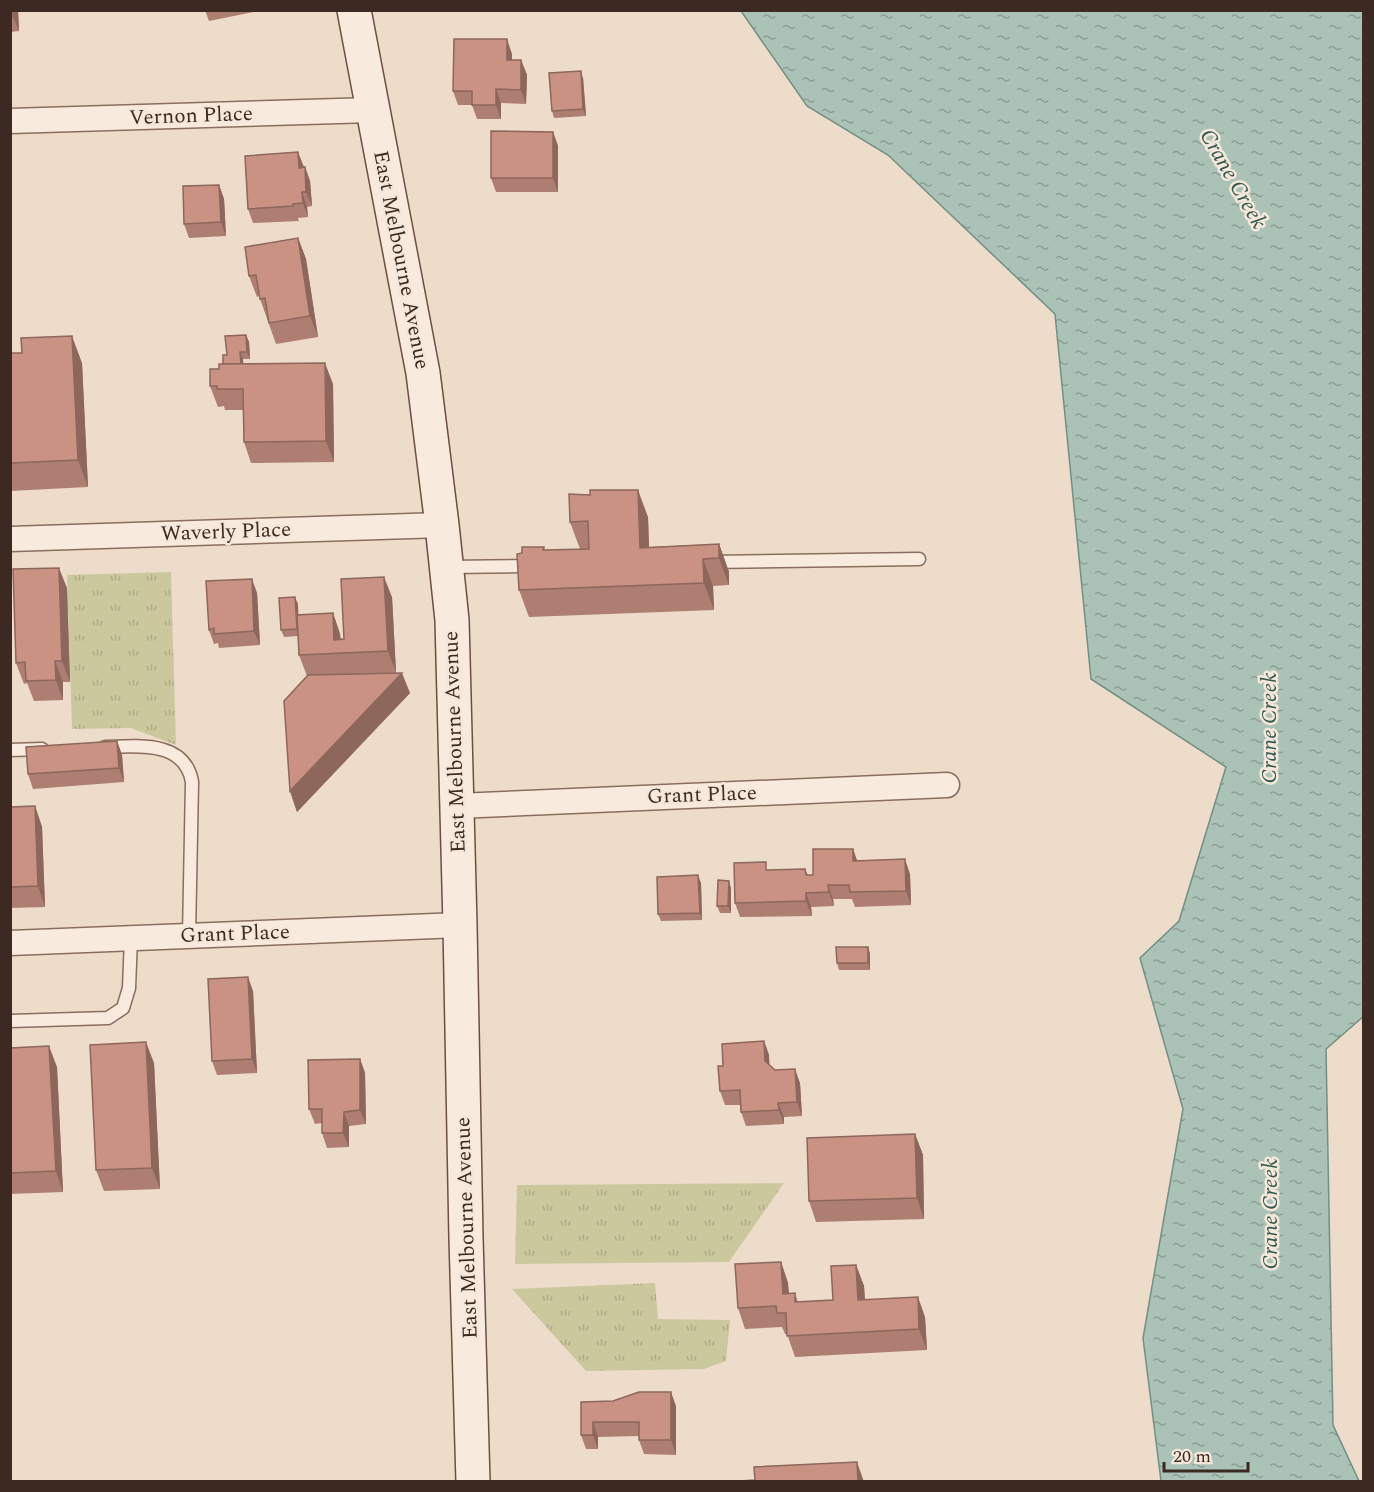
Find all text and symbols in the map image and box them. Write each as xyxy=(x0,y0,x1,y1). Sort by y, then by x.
street label: Vernon Place xyxy=(128,98,254,134)
water label: Crane Creek xyxy=(1191,123,1275,235)
street label: East Melbourne Avenue xyxy=(364,148,438,372)
street label: Waverly Place xyxy=(160,514,292,550)
street label: East Melbourne Avenue xyxy=(435,630,475,854)
water label: Crane Creek xyxy=(1253,672,1286,784)
street label: Grant Place xyxy=(647,777,757,813)
street label: Grant Place xyxy=(180,916,290,952)
street label: East Melbourne Avenue xyxy=(447,1116,487,1340)
water label: Crane Creek xyxy=(1254,1158,1287,1270)
scale bar xyxy=(1164,1435,1248,1473)
text: 20 m xyxy=(1173,1443,1211,1470)

